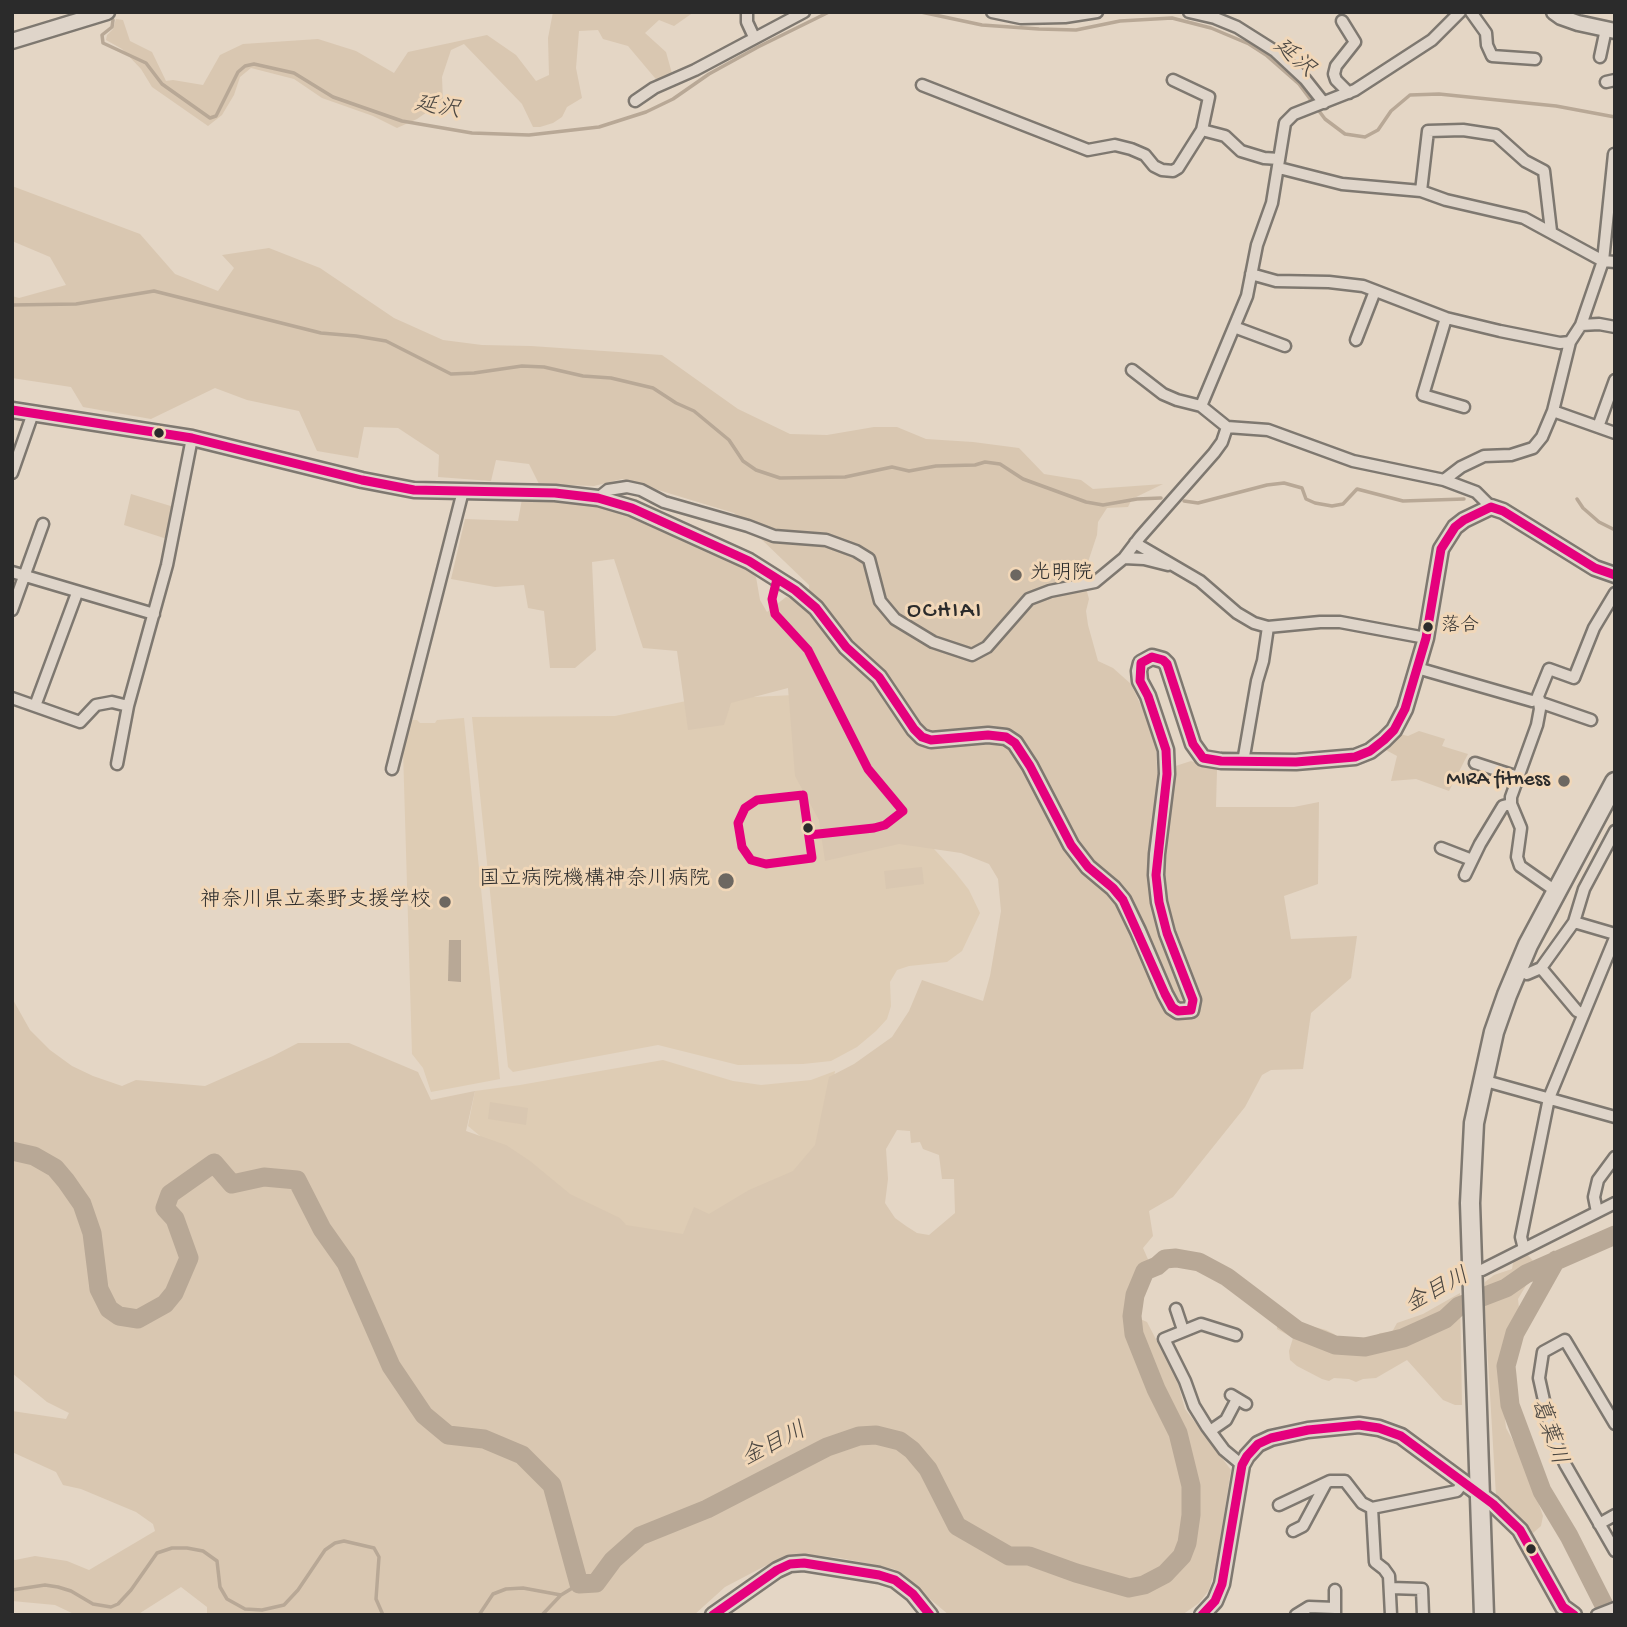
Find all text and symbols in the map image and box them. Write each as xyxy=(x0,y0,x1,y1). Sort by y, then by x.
water label: 延沢 xyxy=(1267,33,1319,85)
water label: 延沢 xyxy=(412,91,462,127)
unlabelled marker xyxy=(152,426,166,440)
place label: 光明院 xyxy=(1030,562,1093,588)
marker: 光明院 xyxy=(1008,567,1024,583)
district label: OCHIAI xyxy=(908,598,982,626)
place label: 落合 xyxy=(1441,616,1479,638)
marker: 落合 xyxy=(1421,620,1435,634)
place label: MIRA fitness xyxy=(1446,768,1550,794)
marker: MIRA fitness xyxy=(1556,773,1572,789)
unlabelled marker xyxy=(801,821,815,835)
place label: 国立病院機構神奈川病院 xyxy=(479,868,710,894)
marker: 国立病院機構神奈川病院 xyxy=(716,871,736,891)
place label: 神奈川県立秦野支援学校 xyxy=(200,889,431,915)
marker: 神奈川県立秦野支援学校 xyxy=(437,894,453,910)
water label: 金目川 xyxy=(1401,1264,1475,1320)
water label: 葛葉川 xyxy=(1523,1395,1571,1469)
water label: 金目川 xyxy=(738,1418,812,1474)
unlabelled marker xyxy=(1524,1542,1538,1556)

